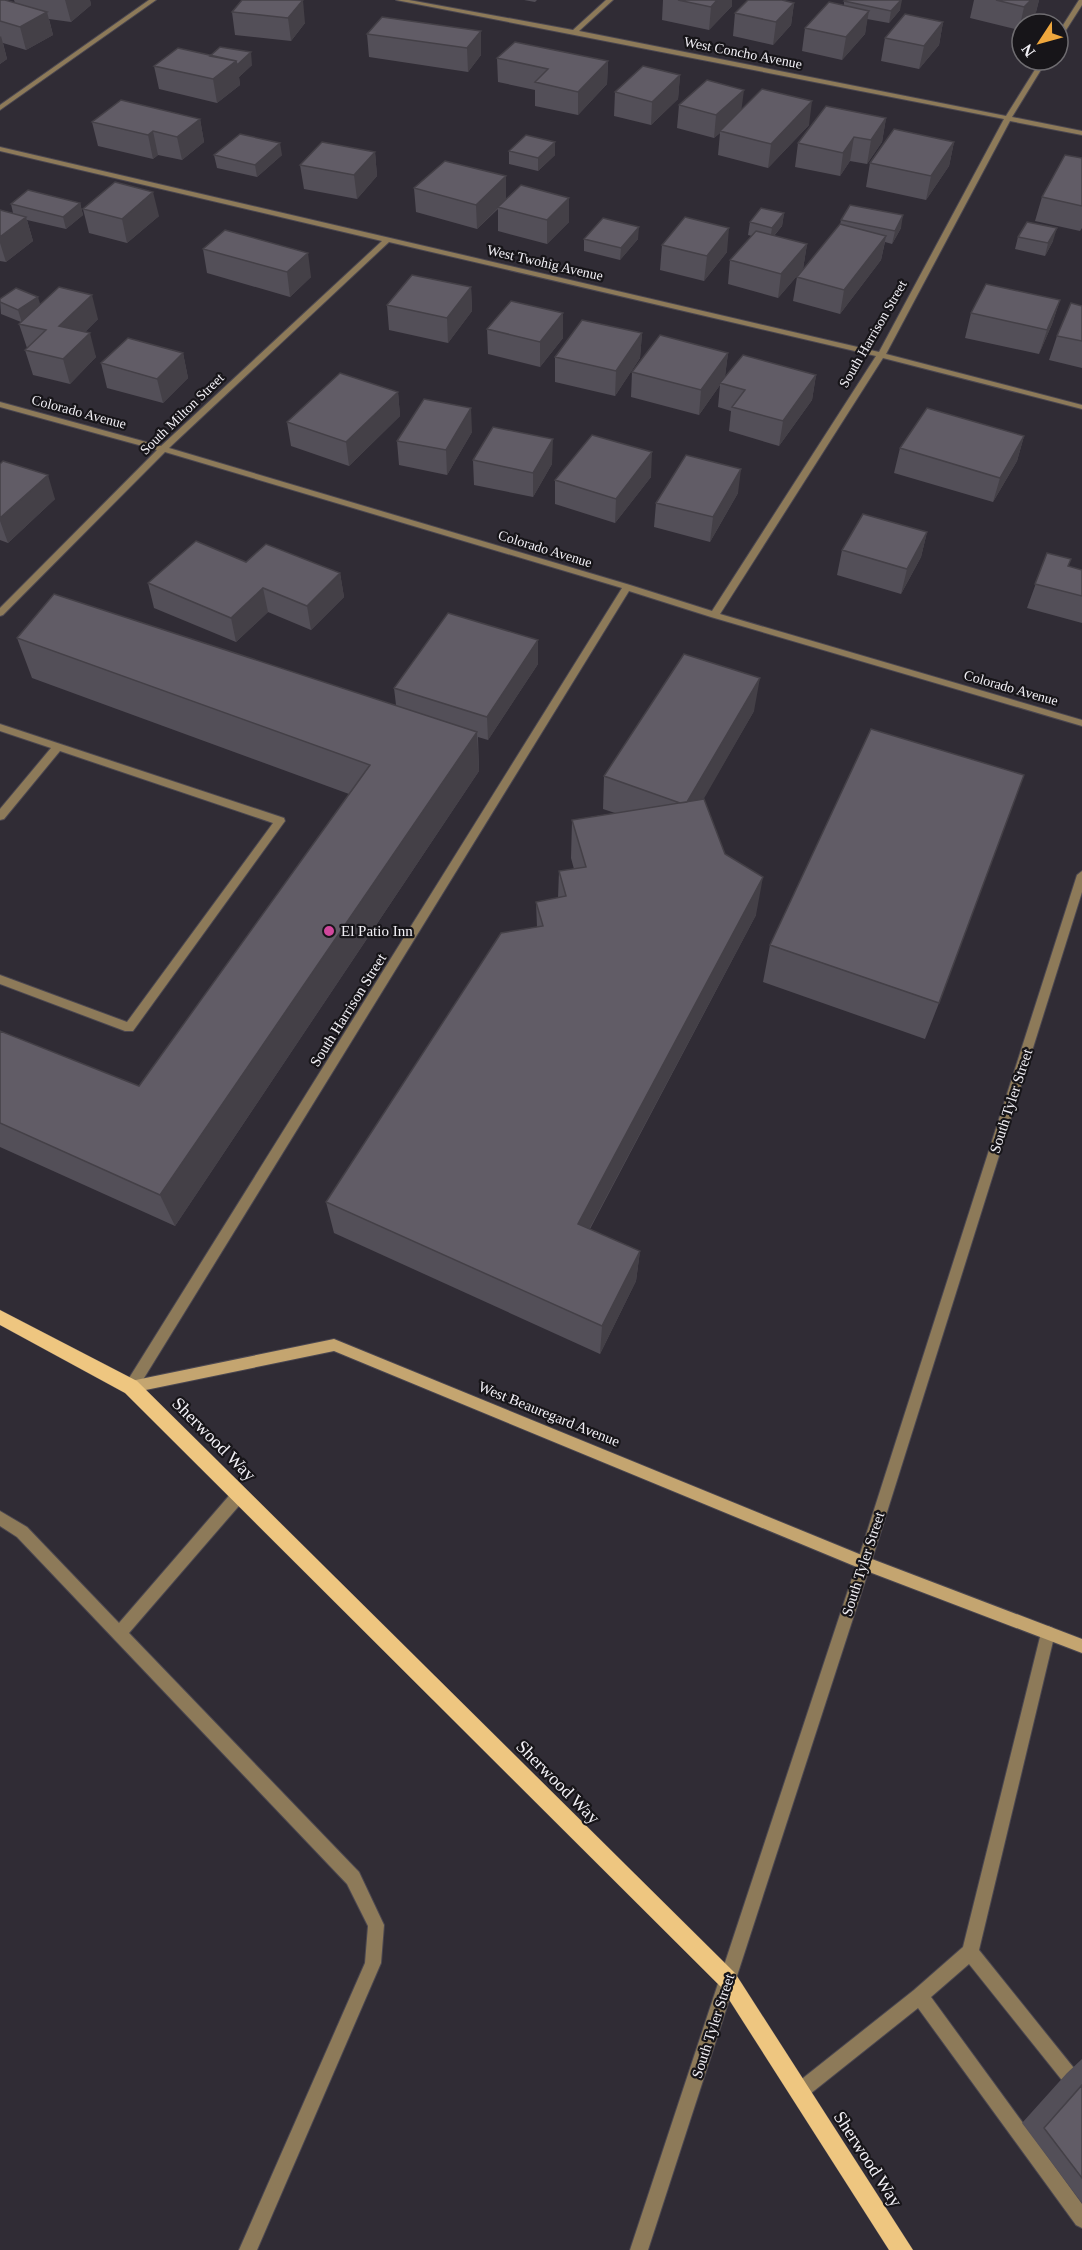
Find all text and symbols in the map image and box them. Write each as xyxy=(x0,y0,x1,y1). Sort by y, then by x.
north arrow xyxy=(1010,12,1070,72)
street label: West Concho Avenue xyxy=(683,34,803,72)
text: N xyxy=(1018,40,1039,60)
street label: West Twohig Avenue xyxy=(485,242,605,284)
street label: South Harrison Street xyxy=(836,278,910,390)
street label: South Milton Street xyxy=(137,370,227,458)
street label: Colorado Avenue xyxy=(30,392,128,432)
street label: Colorado Avenue xyxy=(496,528,594,570)
street label: Colorado Avenue xyxy=(962,667,1060,709)
place label: El Patio Inn xyxy=(341,923,413,939)
marker: El Patio Inn xyxy=(322,924,336,938)
street label: South Harrison Street xyxy=(307,950,390,1069)
street label: South Tyler Street xyxy=(987,1046,1036,1155)
street label: West Beauregard Avenue xyxy=(476,1378,622,1450)
street label: Sherwood Way xyxy=(168,1393,260,1485)
street label: South Tyler Street xyxy=(839,1509,888,1618)
street label: Sherwood Way xyxy=(512,1736,604,1828)
street label: South Tyler Street xyxy=(689,1971,738,2080)
street label: Sherwood Way xyxy=(830,2108,906,2210)

